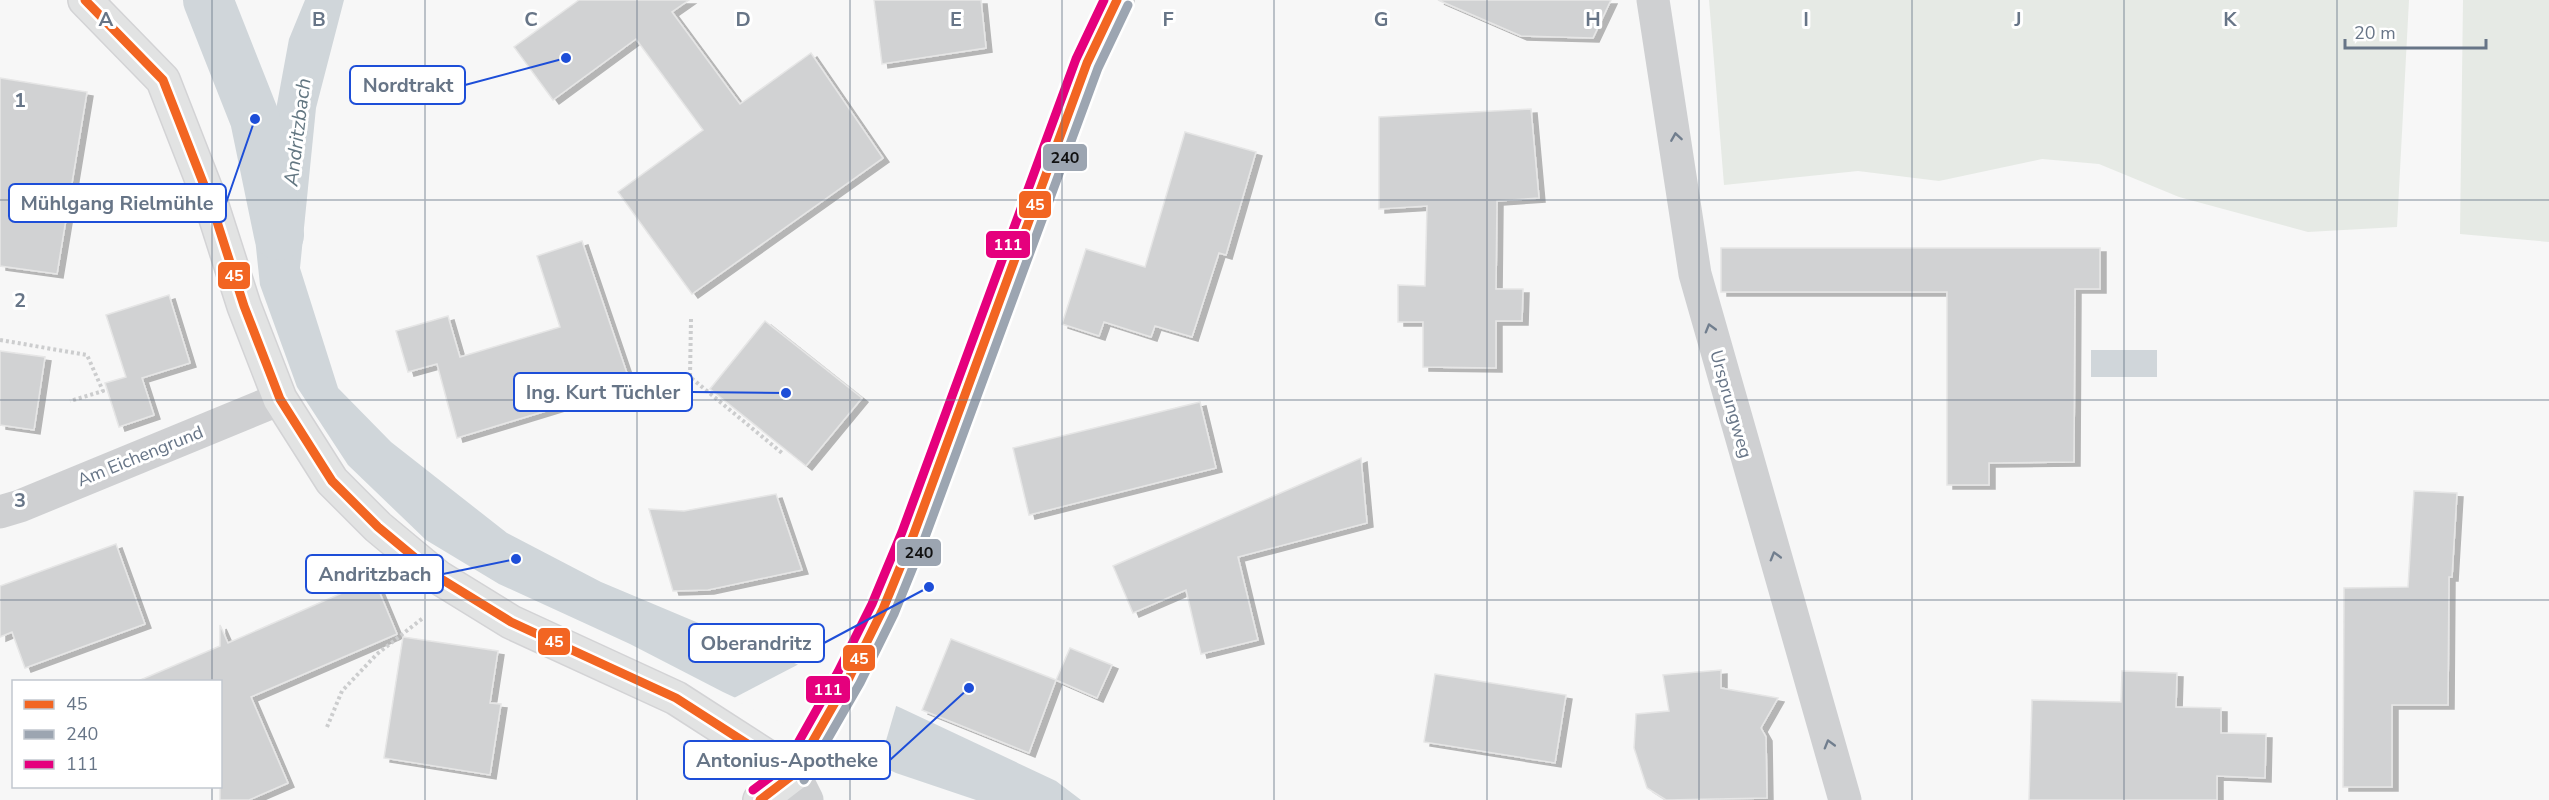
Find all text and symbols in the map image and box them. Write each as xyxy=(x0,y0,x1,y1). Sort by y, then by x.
text: A xyxy=(99,6,114,33)
text: B xyxy=(312,6,326,33)
text: C xyxy=(524,6,538,33)
text: D xyxy=(735,6,751,33)
text: E xyxy=(950,6,962,33)
text: F xyxy=(1162,6,1174,33)
text: G xyxy=(1374,6,1388,33)
text: H xyxy=(1585,6,1601,33)
text: I xyxy=(1803,6,1809,33)
text: J xyxy=(2013,6,2022,33)
text: K xyxy=(2223,6,2237,33)
scale bar xyxy=(2345,12,2486,50)
text: 20 m xyxy=(2354,21,2396,45)
callout: Nordtrakt xyxy=(350,66,465,104)
text: Nordtrakt xyxy=(363,72,454,99)
water label: Andritzbach xyxy=(277,77,318,189)
text: 1 xyxy=(14,87,26,114)
one-way arrow xyxy=(1670,132,1682,141)
line badge: 240 xyxy=(1042,143,1088,172)
text: 240 xyxy=(1051,147,1079,169)
callout: Mühlgang Rielmühle xyxy=(9,184,226,222)
text: Mühlgang Rielmühle xyxy=(20,190,214,217)
line badge: 45 xyxy=(1018,190,1052,219)
text: 45 xyxy=(1025,194,1045,216)
line badge: 111 xyxy=(985,230,1031,259)
text: 111 xyxy=(994,234,1022,256)
line badge: 45 xyxy=(217,261,251,290)
text: 45 xyxy=(224,265,244,287)
text: 2 xyxy=(14,287,26,314)
one-way arrow xyxy=(1705,324,1717,334)
street label: Ursprungweg xyxy=(1704,347,1758,461)
callout: Ing. Kurt Tüchler xyxy=(514,373,692,411)
text: Ing. Kurt Tüchler xyxy=(526,379,680,406)
street label: Am Eichengrund xyxy=(73,420,207,492)
text: 3 xyxy=(14,487,26,514)
line badge: 240 xyxy=(896,538,942,567)
text: 240 xyxy=(905,542,933,564)
one-way arrow xyxy=(1770,551,1782,562)
callout: Andritzbach xyxy=(306,555,443,593)
text: Andritzbach xyxy=(319,561,431,588)
callout: Oberandritz xyxy=(689,624,824,662)
line badge: 45 xyxy=(537,627,571,656)
text: Oberandritz xyxy=(700,630,812,657)
text: 45 xyxy=(544,631,564,653)
line badge: 45 xyxy=(842,644,876,672)
text: 45 xyxy=(849,648,869,670)
line badge: 111 xyxy=(805,675,851,704)
text: 111 xyxy=(814,679,842,701)
legend xyxy=(12,680,222,788)
text: 45 xyxy=(66,692,88,716)
text: 240 xyxy=(66,722,98,746)
one-way arrow xyxy=(1824,739,1836,750)
callout: Antonius-Apotheke xyxy=(684,741,890,779)
text: Antonius-Apotheke xyxy=(696,747,878,774)
text: 111 xyxy=(66,752,98,776)

